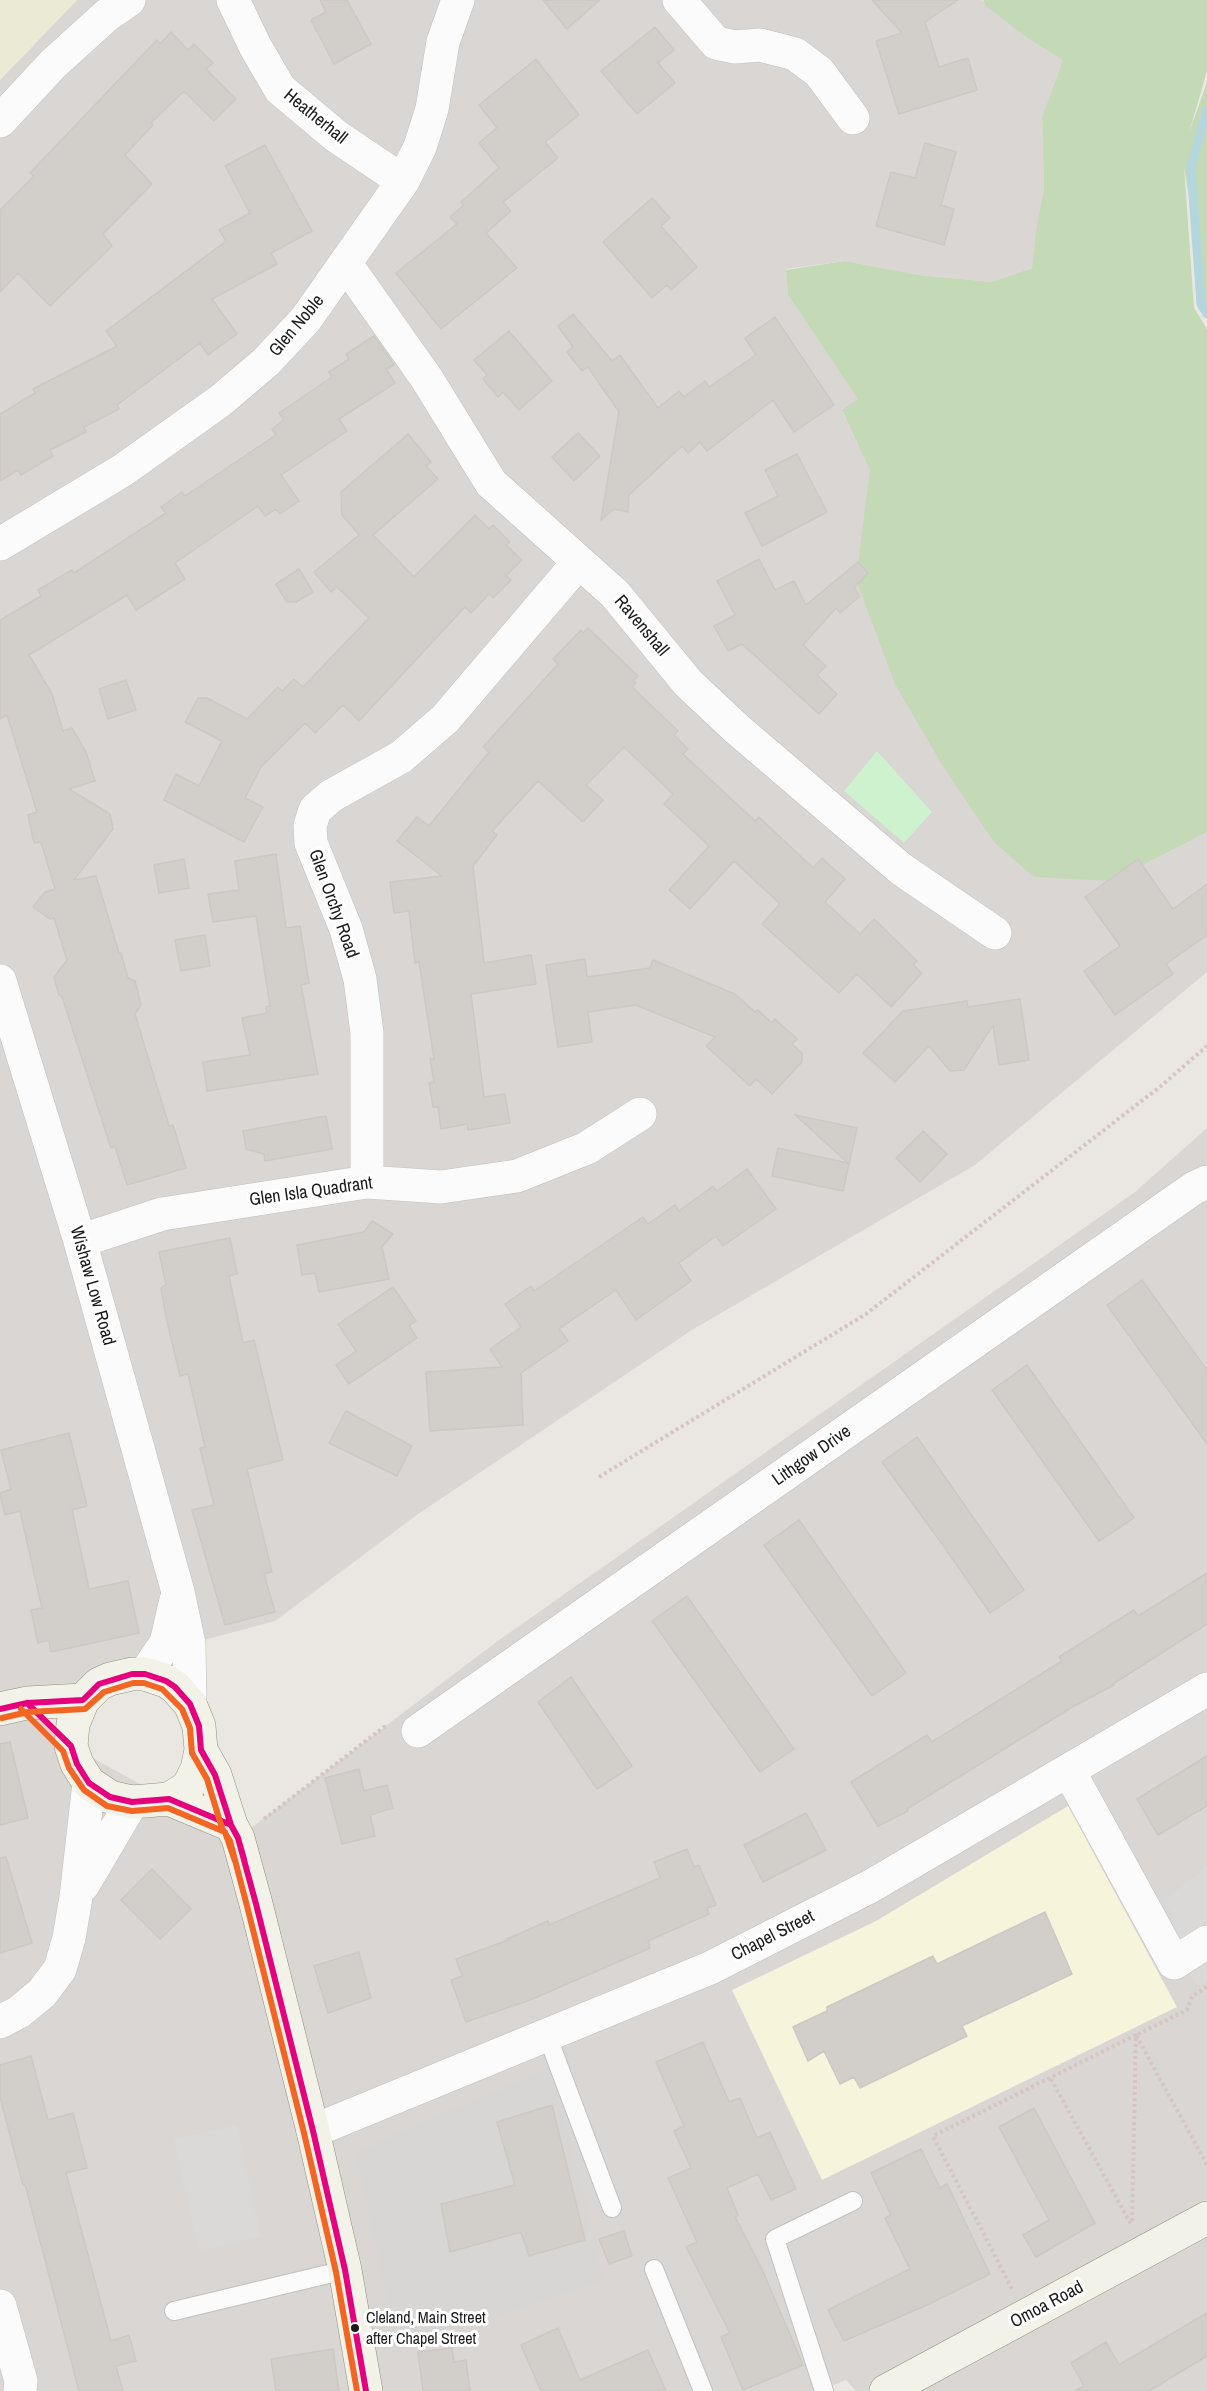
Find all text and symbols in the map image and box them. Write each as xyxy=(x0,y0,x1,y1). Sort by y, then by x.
street label: Heatherhall xyxy=(279,85,351,149)
street label: Glen Noble xyxy=(265,291,329,361)
street label: Ravenshall xyxy=(609,591,673,661)
street label: Glen Orchy Road xyxy=(303,847,363,961)
street label: Glen Isla Quadrant xyxy=(248,1173,374,1211)
street label: Wishaw Low Road xyxy=(65,1224,119,1348)
street label: Lithgow Drive xyxy=(769,1421,855,1491)
street label: Chapel Street xyxy=(728,1906,818,1966)
street label: Omoa Road xyxy=(1007,2277,1087,2333)
place label: Cleland, Main Street after Chapel Street xyxy=(366,2309,486,2347)
marker: Cleland, Main Street after Chapel Street xyxy=(349,2322,361,2334)

